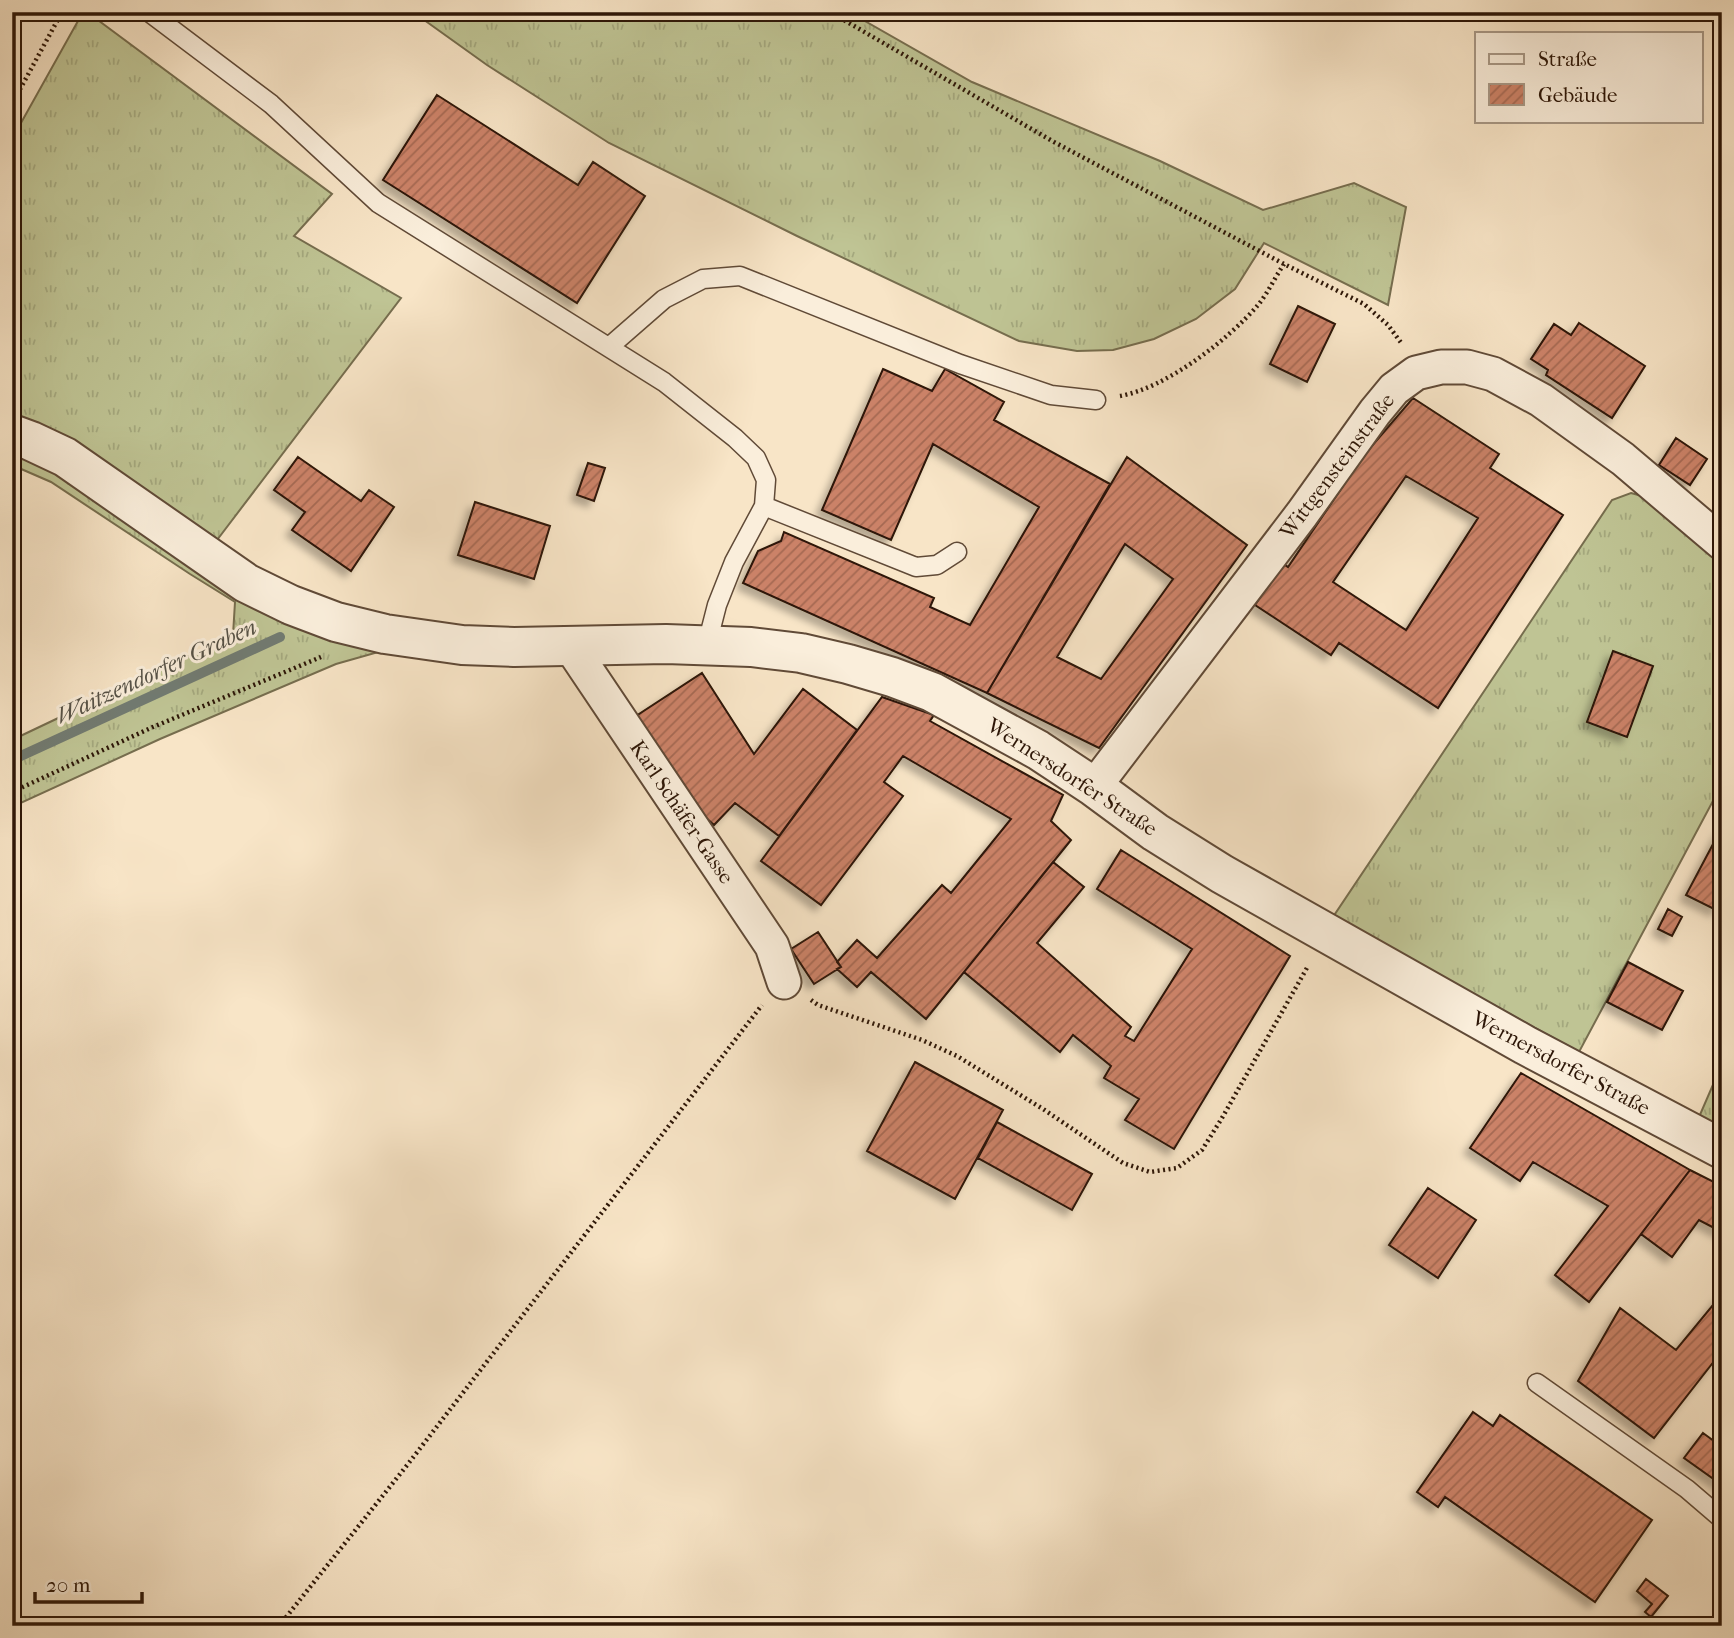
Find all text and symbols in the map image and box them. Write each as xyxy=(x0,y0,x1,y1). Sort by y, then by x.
legend xyxy=(1475,32,1702,122)
text: Straße xyxy=(1538,47,1597,71)
text: Gebäude xyxy=(1538,83,1618,107)
street label: Wittgensteinstraße xyxy=(1274,389,1399,544)
water label: Waitzendorfer Graben xyxy=(52,613,261,730)
street label: Wernersdorfer Straße xyxy=(982,713,1162,841)
street label: Karl Schäfer-Gasse xyxy=(625,736,739,888)
street label: Wernersdorfer Straße xyxy=(1467,1005,1654,1120)
scale bar xyxy=(35,1561,142,1605)
text: 20 m xyxy=(46,1573,91,1597)

